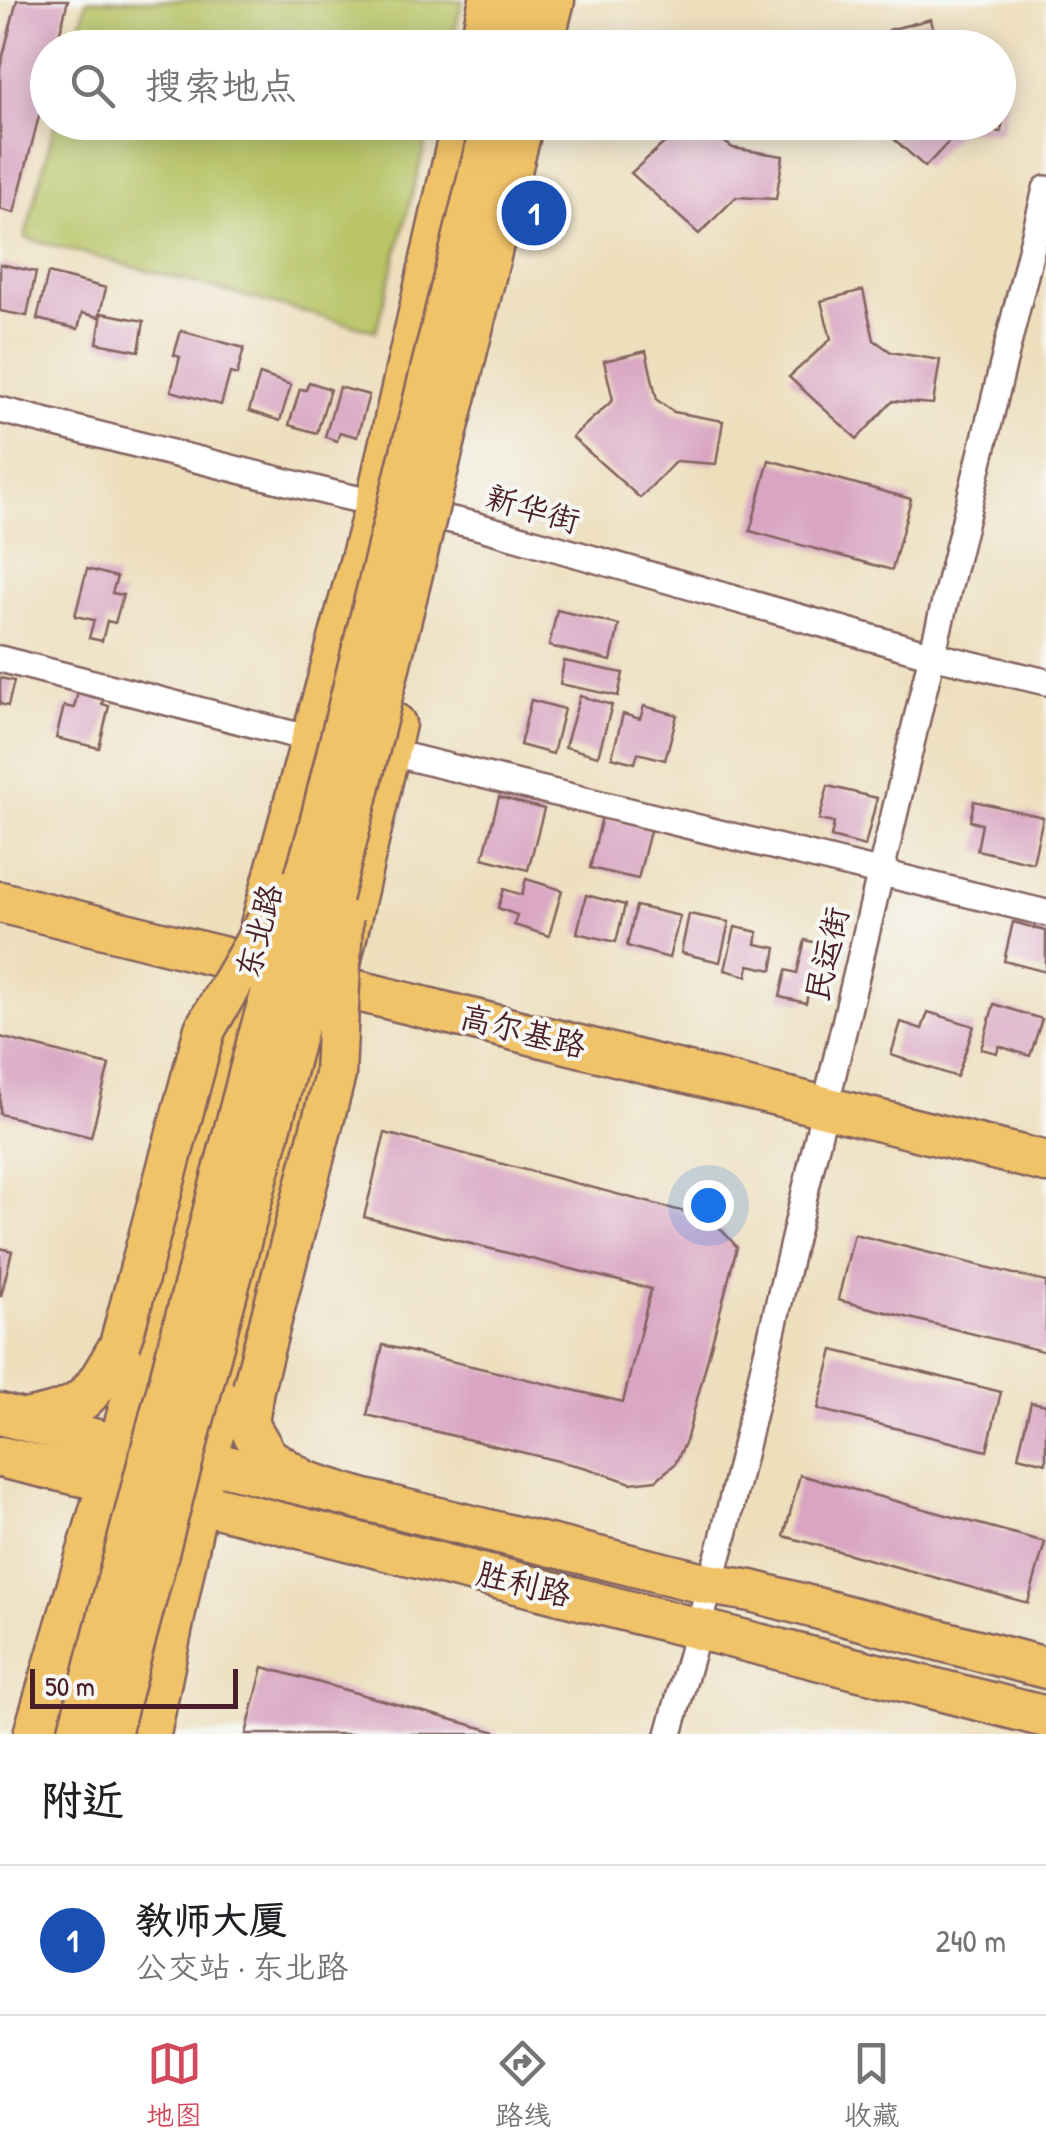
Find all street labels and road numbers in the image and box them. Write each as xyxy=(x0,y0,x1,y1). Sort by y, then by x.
street label: 新华街 xyxy=(481,475,585,542)
street label: 东北路 xyxy=(225,879,292,983)
street label: 民运街 xyxy=(795,902,858,1006)
street label: 高尔基路 xyxy=(456,994,590,1067)
street label: 胜利路 xyxy=(472,1551,576,1616)

